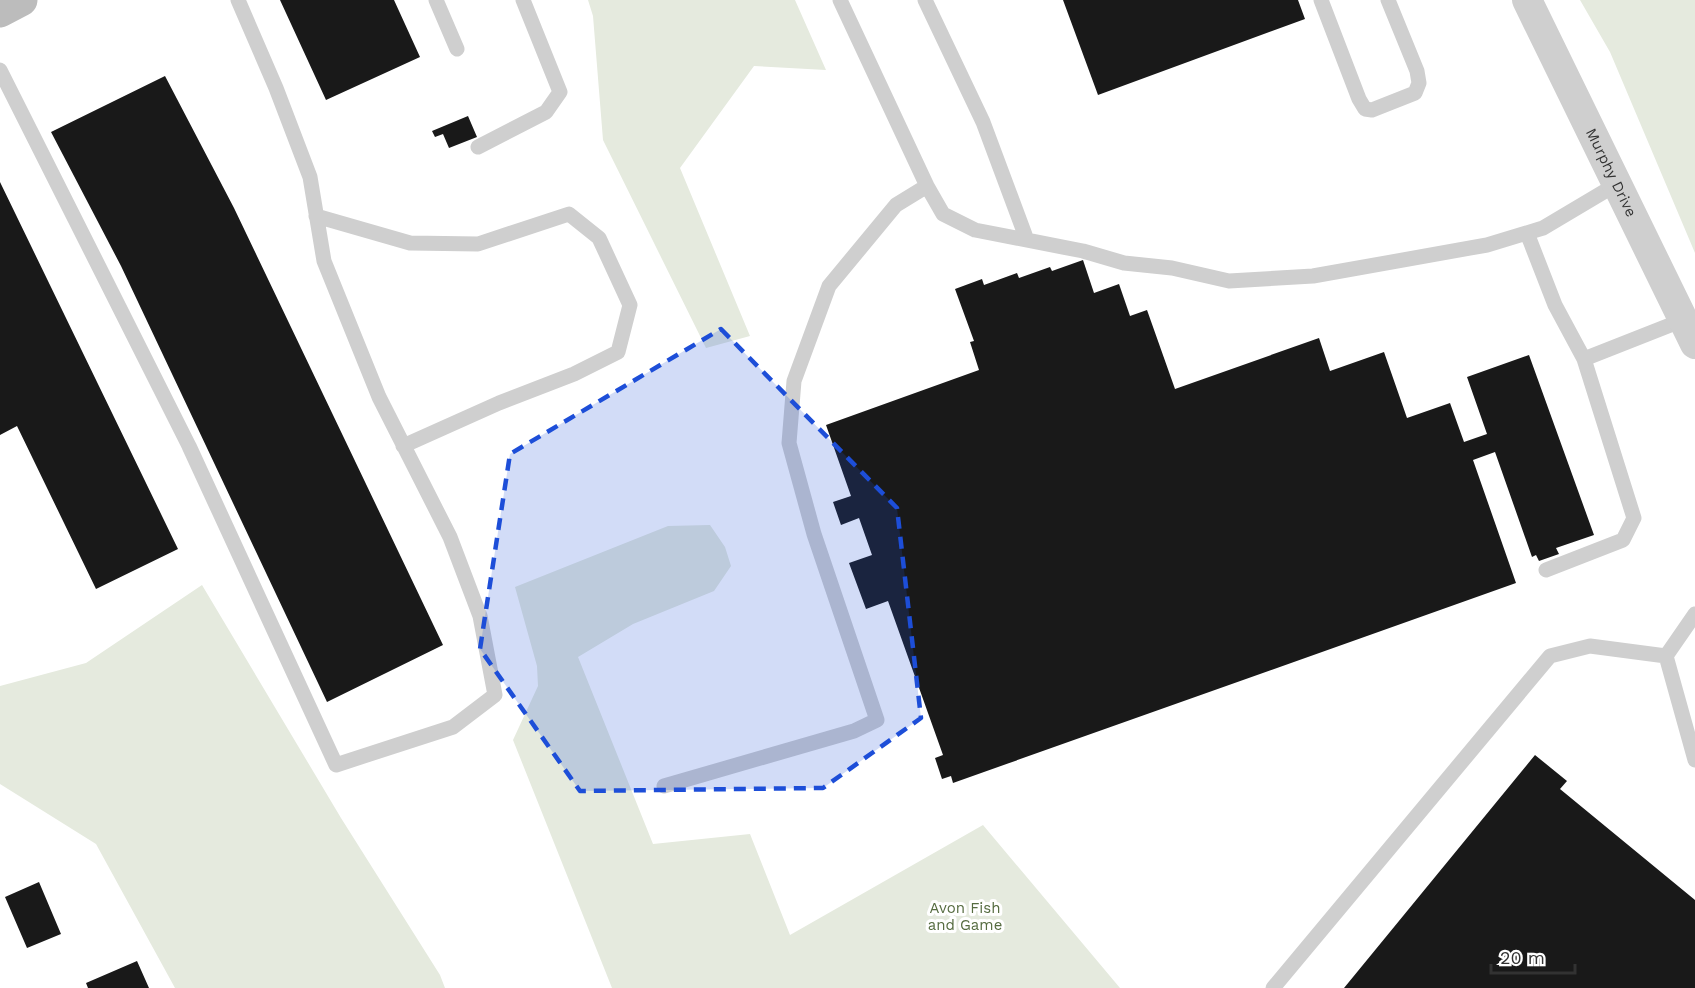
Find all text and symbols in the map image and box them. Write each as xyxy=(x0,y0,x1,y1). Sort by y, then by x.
street label: Murphy Drive xyxy=(1582,125,1641,220)
park label: Avon Fish and Game xyxy=(928,899,1002,934)
scale bar xyxy=(1491,937,1575,975)
text: 20 m xyxy=(1500,947,1545,968)

